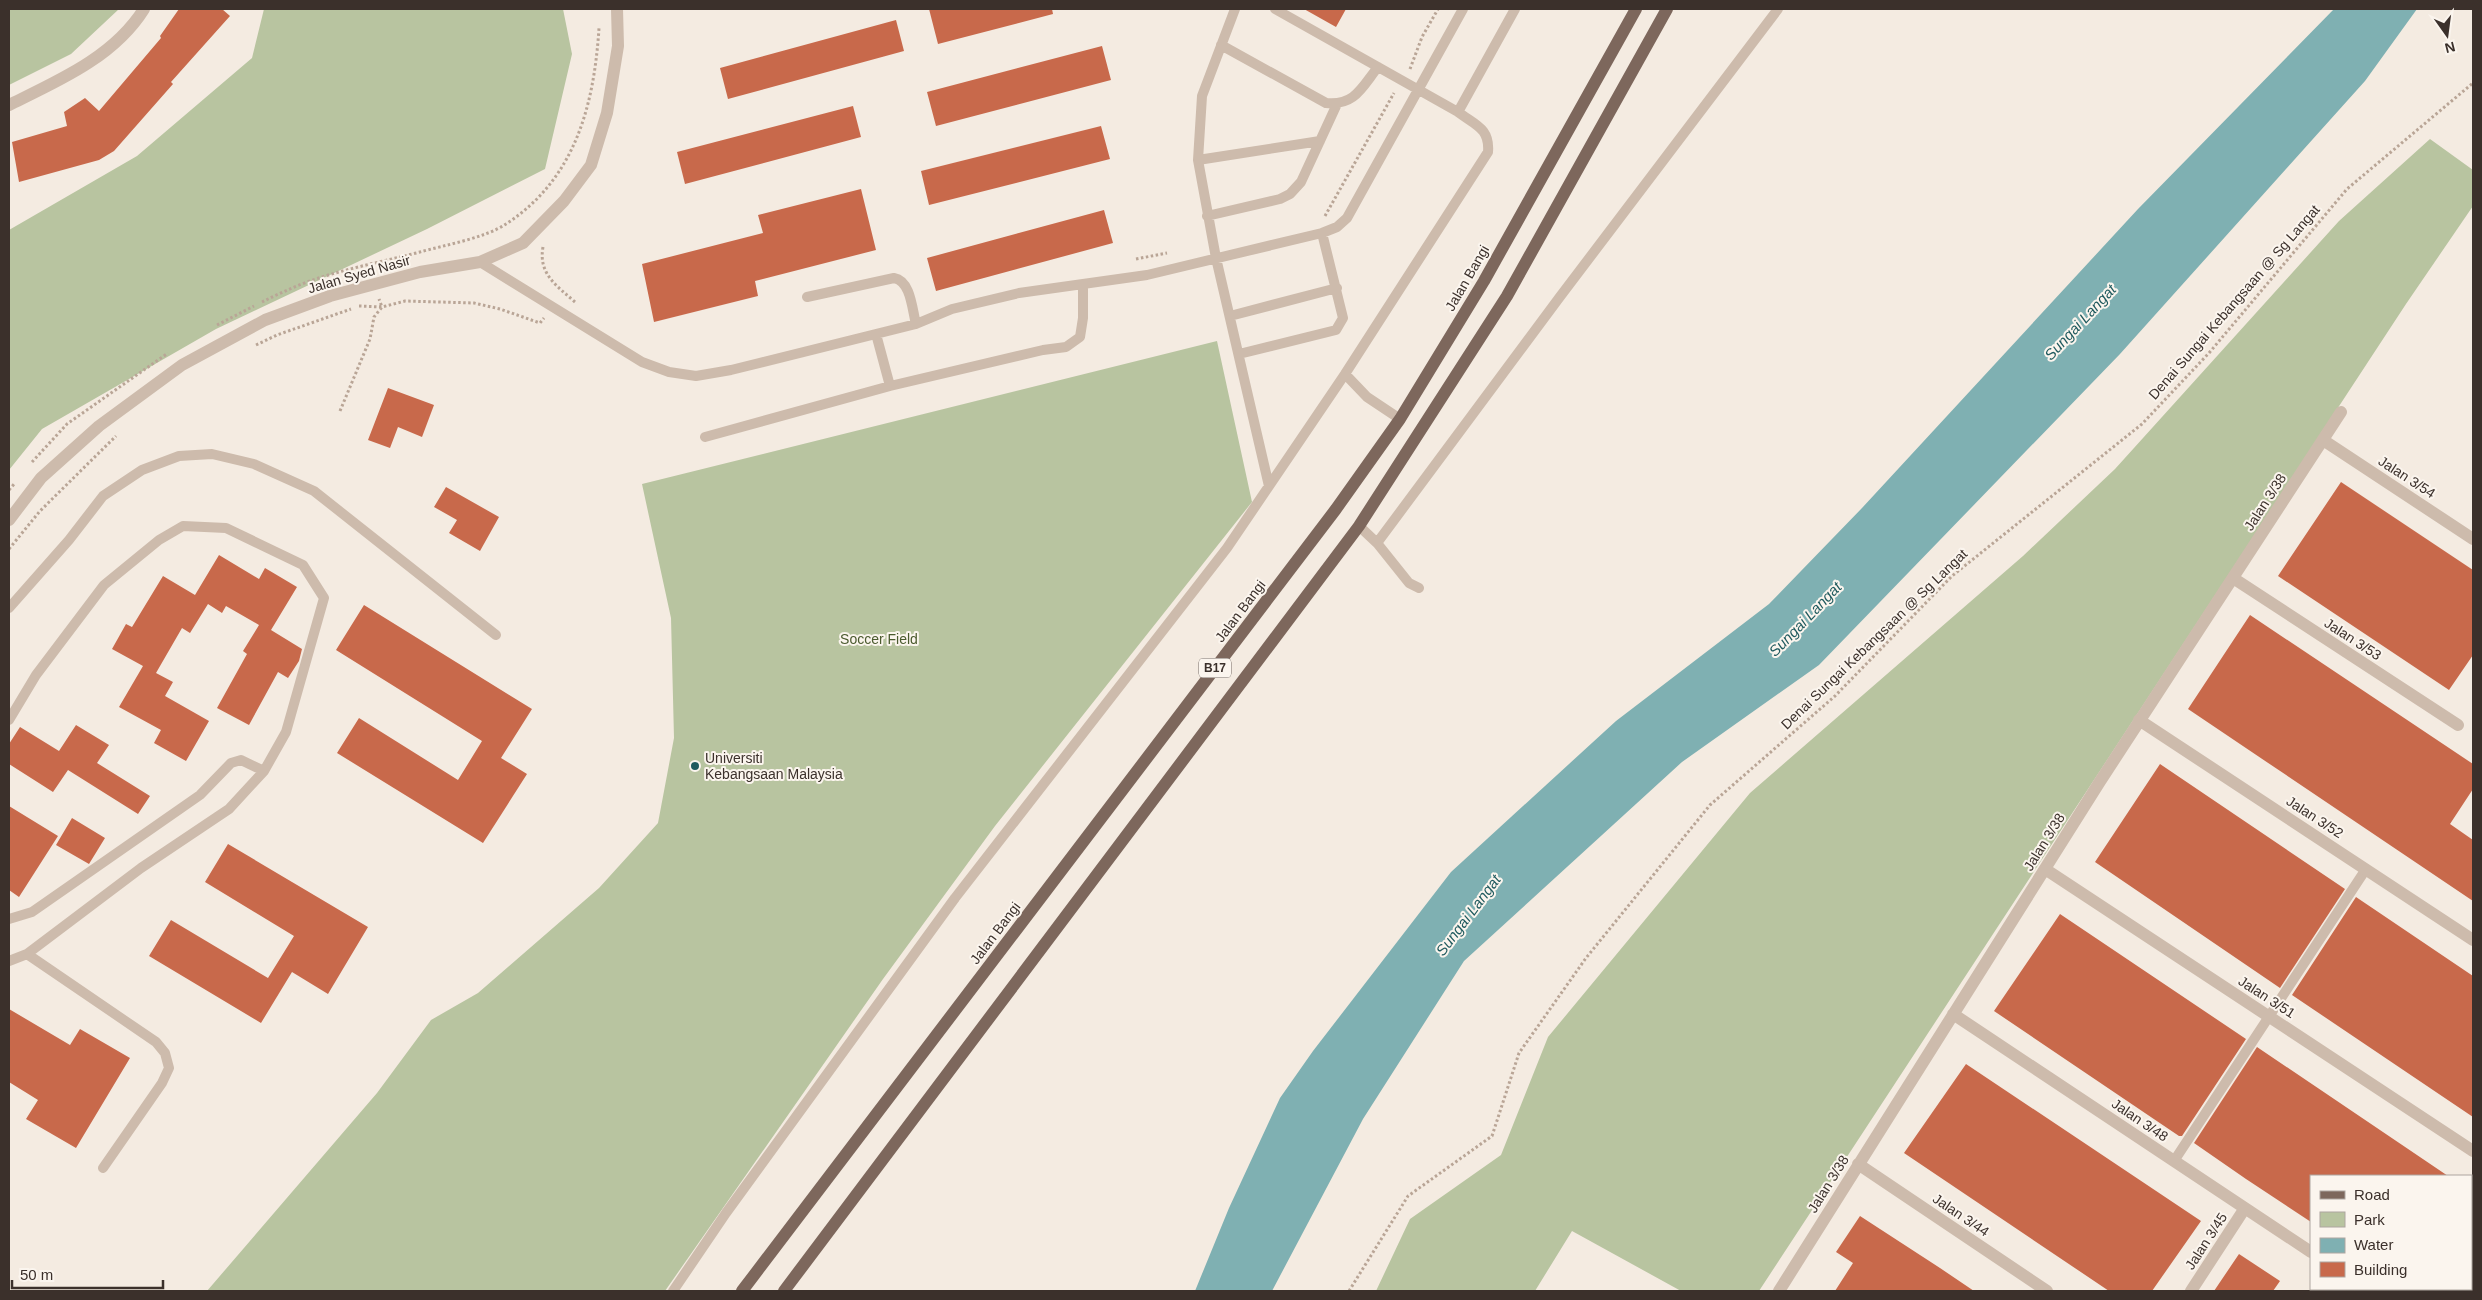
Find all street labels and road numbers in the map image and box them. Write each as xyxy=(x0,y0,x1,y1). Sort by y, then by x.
street label: Denai Sungai Kebangsaan @ Sg Langat xyxy=(2145,201,2323,402)
street label: Jalan Bangi xyxy=(1442,242,1492,314)
street label: Jalan Syed Nasir xyxy=(306,252,412,296)
street label: Jalan 3/54 xyxy=(2376,453,2439,501)
street label: Jalan 3/38 xyxy=(2241,470,2289,533)
street label: Denai Sungai Kebangsaan @ Sg Langat xyxy=(1778,546,1970,732)
street label: Jalan Bangi xyxy=(1212,577,1268,645)
street label: Jalan 3/53 xyxy=(2322,615,2385,663)
road number: B17 xyxy=(1199,658,1231,678)
street label: Jalan 3/52 xyxy=(2284,793,2347,841)
street label: Jalan 3/38 xyxy=(2020,810,2068,874)
street label: Jalan Bangi xyxy=(967,899,1023,967)
street label: Jalan 3/51 xyxy=(2236,973,2299,1021)
street label: Jalan 3/48 xyxy=(2109,1095,2171,1145)
street label: Jalan 3/38 xyxy=(1804,1152,1852,1216)
street label: Jalan 3/44 xyxy=(1930,1190,1992,1240)
street label: Jalan 3/45 xyxy=(2182,1209,2230,1272)

